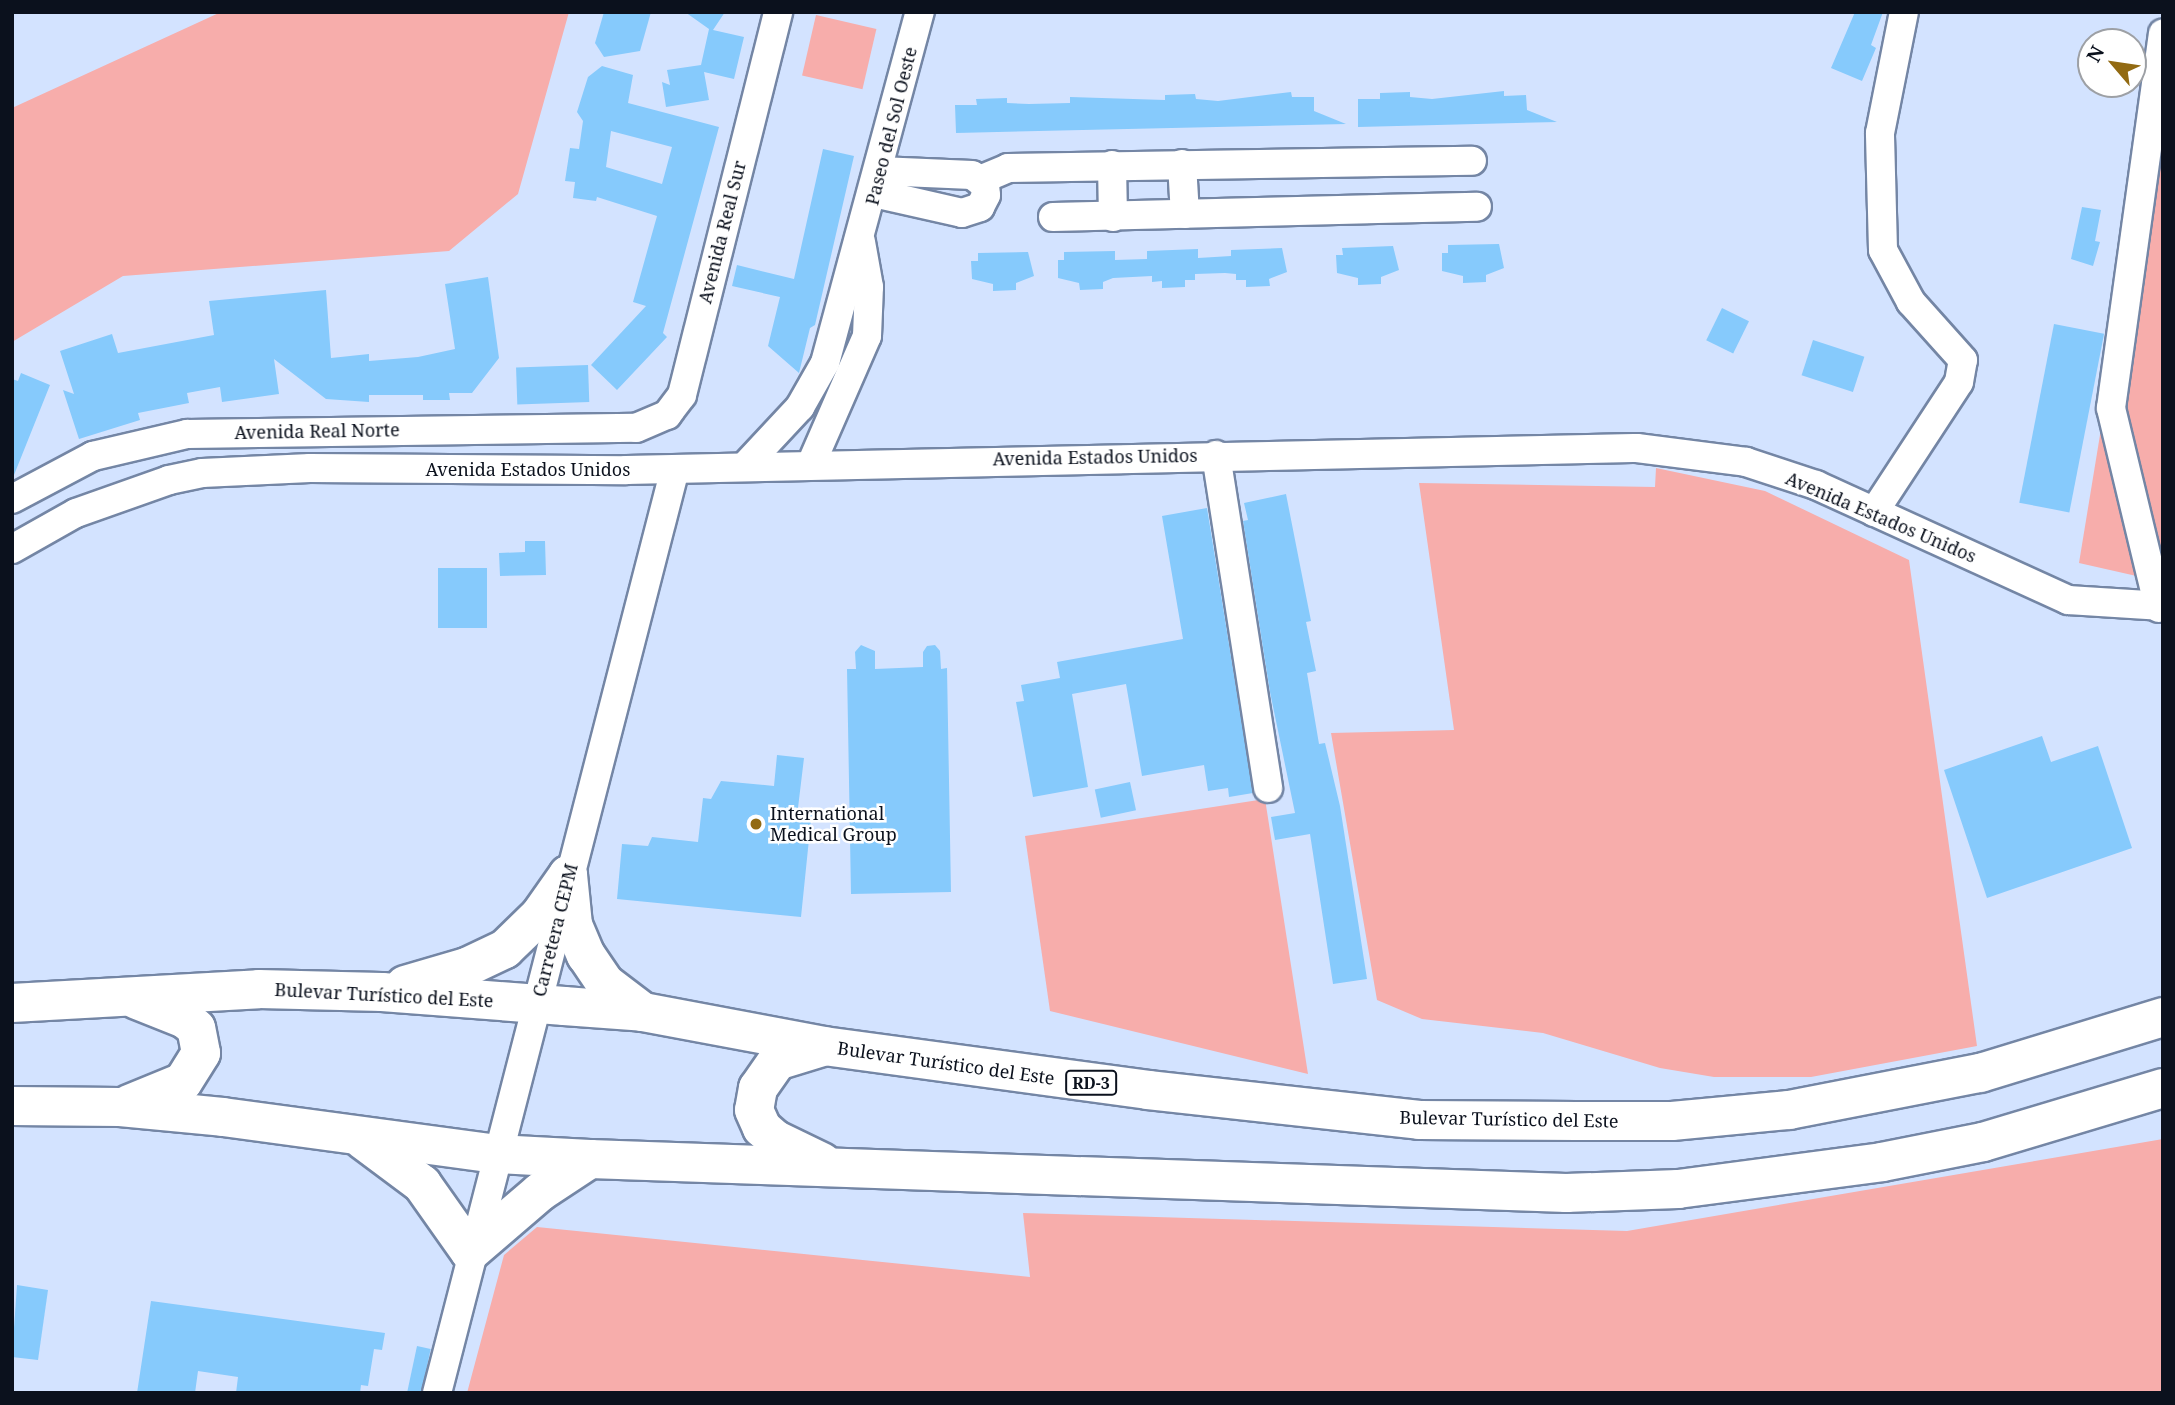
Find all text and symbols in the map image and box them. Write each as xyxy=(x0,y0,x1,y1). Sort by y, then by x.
north arrow xyxy=(2077,28,2147,98)
text: N xyxy=(2080,41,2110,67)
street label: Paseo del Sol Oeste xyxy=(861,45,921,207)
street label: Avenida Real Sur xyxy=(694,158,750,306)
street label: Avenida Real Norte xyxy=(234,419,400,443)
street label: Avenida Estados Unidos xyxy=(992,444,1198,470)
street label: Avenida Estados Unidos xyxy=(426,458,630,480)
street label: Avenida Estados Unidos xyxy=(1783,467,1979,567)
place label: International Medical Group xyxy=(770,803,897,846)
marker: International Medical Group xyxy=(748,816,764,832)
street label: Carretera CEPM xyxy=(528,861,582,999)
street label: Bulevar Turístico del Este xyxy=(274,978,494,1012)
street label: Bulevar Turístico del Este xyxy=(836,1037,1056,1089)
road number: RD-3 xyxy=(1065,1070,1117,1096)
street label: Bulevar Turístico del Este xyxy=(1399,1106,1619,1132)

